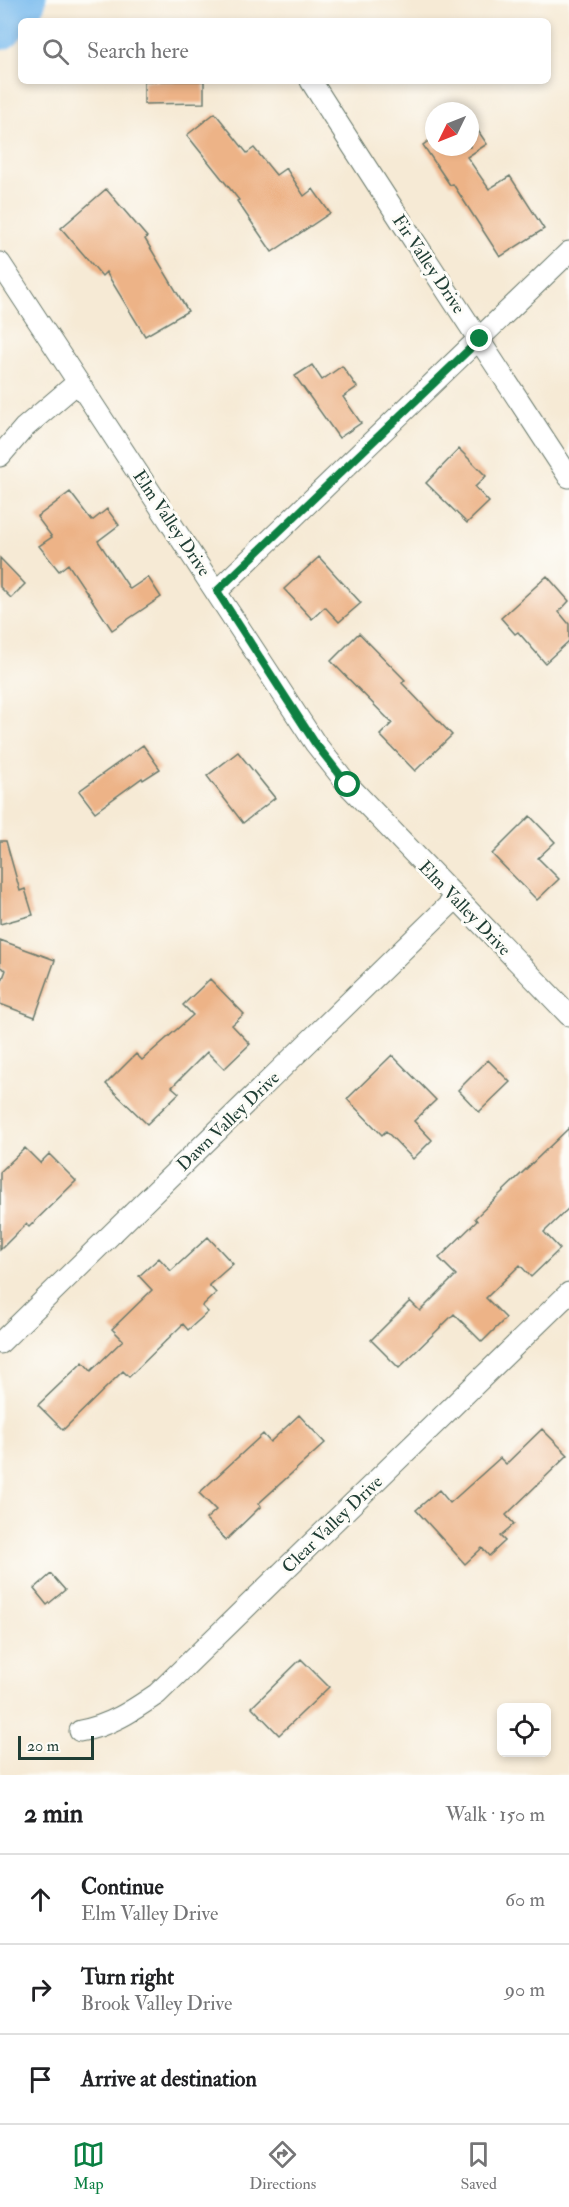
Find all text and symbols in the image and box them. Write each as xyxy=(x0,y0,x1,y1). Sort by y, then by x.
search box xyxy=(18,18,551,84)
icon: search xyxy=(39,35,72,68)
text: Search here xyxy=(87,37,189,65)
north arrow xyxy=(425,102,479,156)
street label: Fir Valley Drive xyxy=(387,210,470,319)
route end xyxy=(466,325,492,351)
street label: Elm Valley Drive xyxy=(128,466,216,581)
route start xyxy=(334,771,360,797)
street label: Elm Valley Drive xyxy=(413,856,516,961)
street label: Dawn Valley Drive xyxy=(172,1066,285,1176)
street label: Clear Valley Drive xyxy=(277,1470,388,1578)
map controls xyxy=(497,1703,551,1757)
button: locate xyxy=(497,1703,551,1757)
scale bar xyxy=(18,1733,94,1760)
text: 20 m xyxy=(27,1736,59,1756)
text: 2 min xyxy=(24,1798,83,1830)
text: Walk · 150 m xyxy=(445,1802,545,1827)
text: Continue xyxy=(81,1873,164,1901)
icon: ahead xyxy=(24,1883,57,1916)
text: 60 m xyxy=(505,1887,545,1912)
text: Elm Valley Drive xyxy=(81,1901,218,1926)
text: Turn right xyxy=(81,1963,174,1991)
icon: right xyxy=(24,1973,57,2006)
text: 90 m xyxy=(505,1977,545,2002)
text: Brook Valley Drive xyxy=(81,1991,232,2016)
icon: arrive xyxy=(24,2063,57,2096)
text: Arrive at destination xyxy=(81,2065,257,2093)
tab: Map xyxy=(72,2138,105,2194)
tab: Directions xyxy=(249,2138,316,2194)
tab: Saved xyxy=(460,2138,497,2194)

